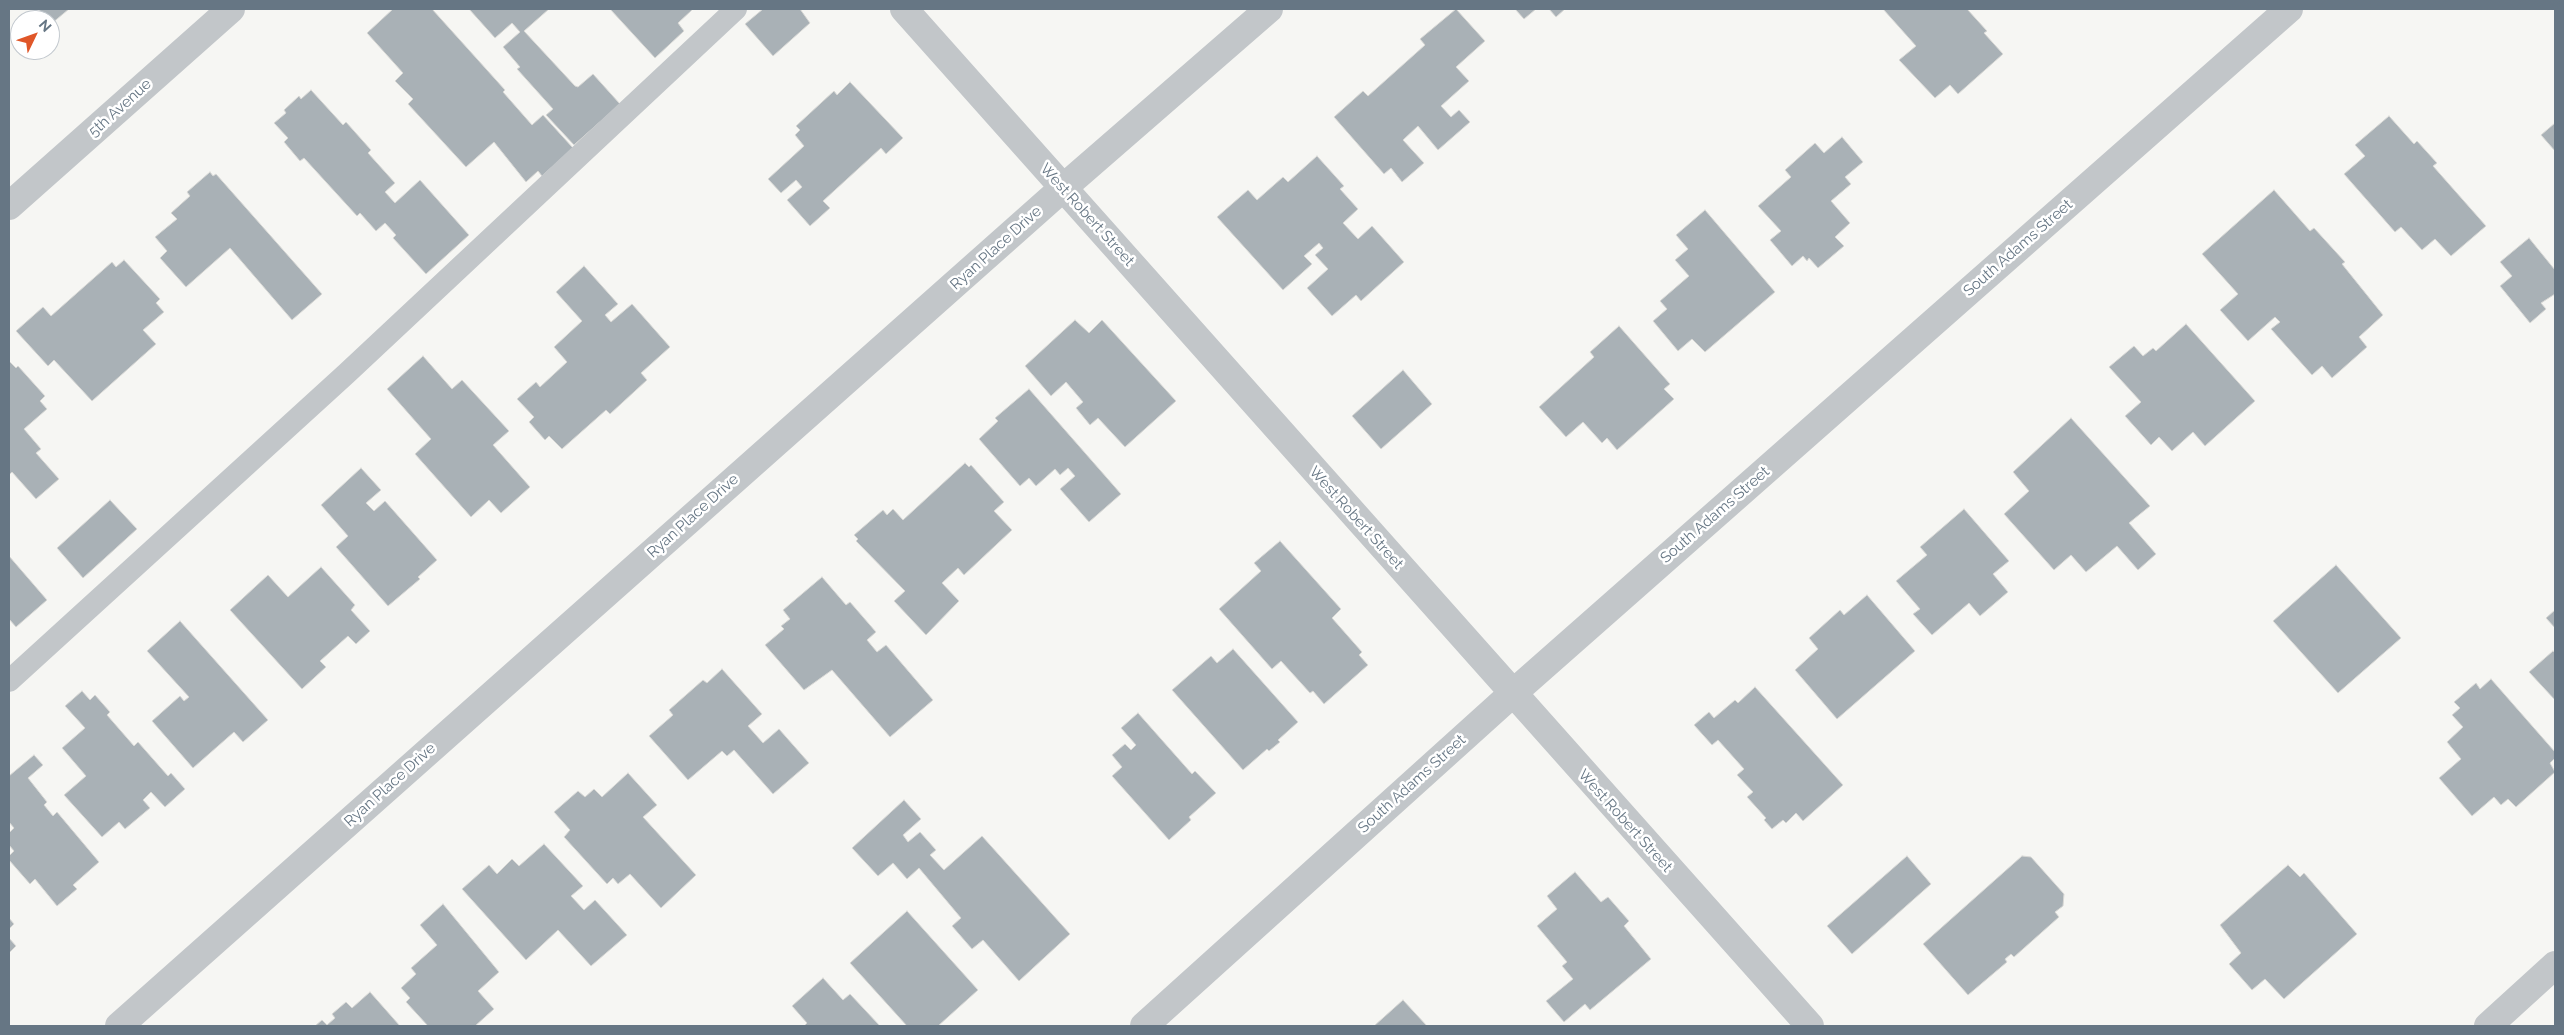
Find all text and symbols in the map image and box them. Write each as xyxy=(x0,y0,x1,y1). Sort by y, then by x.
north arrow xyxy=(10,10,60,60)
text: N xyxy=(36,16,55,35)
street label: 5th Avenue xyxy=(85,75,155,141)
street label: West Robert Street xyxy=(1036,160,1138,270)
street label: South Adams Street xyxy=(1960,196,2076,300)
street label: Ryan Place Drive xyxy=(947,202,1045,294)
street label: West Robert Street xyxy=(1305,463,1407,573)
street label: South Adams Street xyxy=(1657,463,1773,567)
street label: Ryan Place Drive xyxy=(644,470,742,562)
street label: South Adams Street xyxy=(1355,731,1469,837)
street label: Ryan Place Drive xyxy=(341,739,439,831)
street label: West Robert Street xyxy=(1574,766,1676,876)

